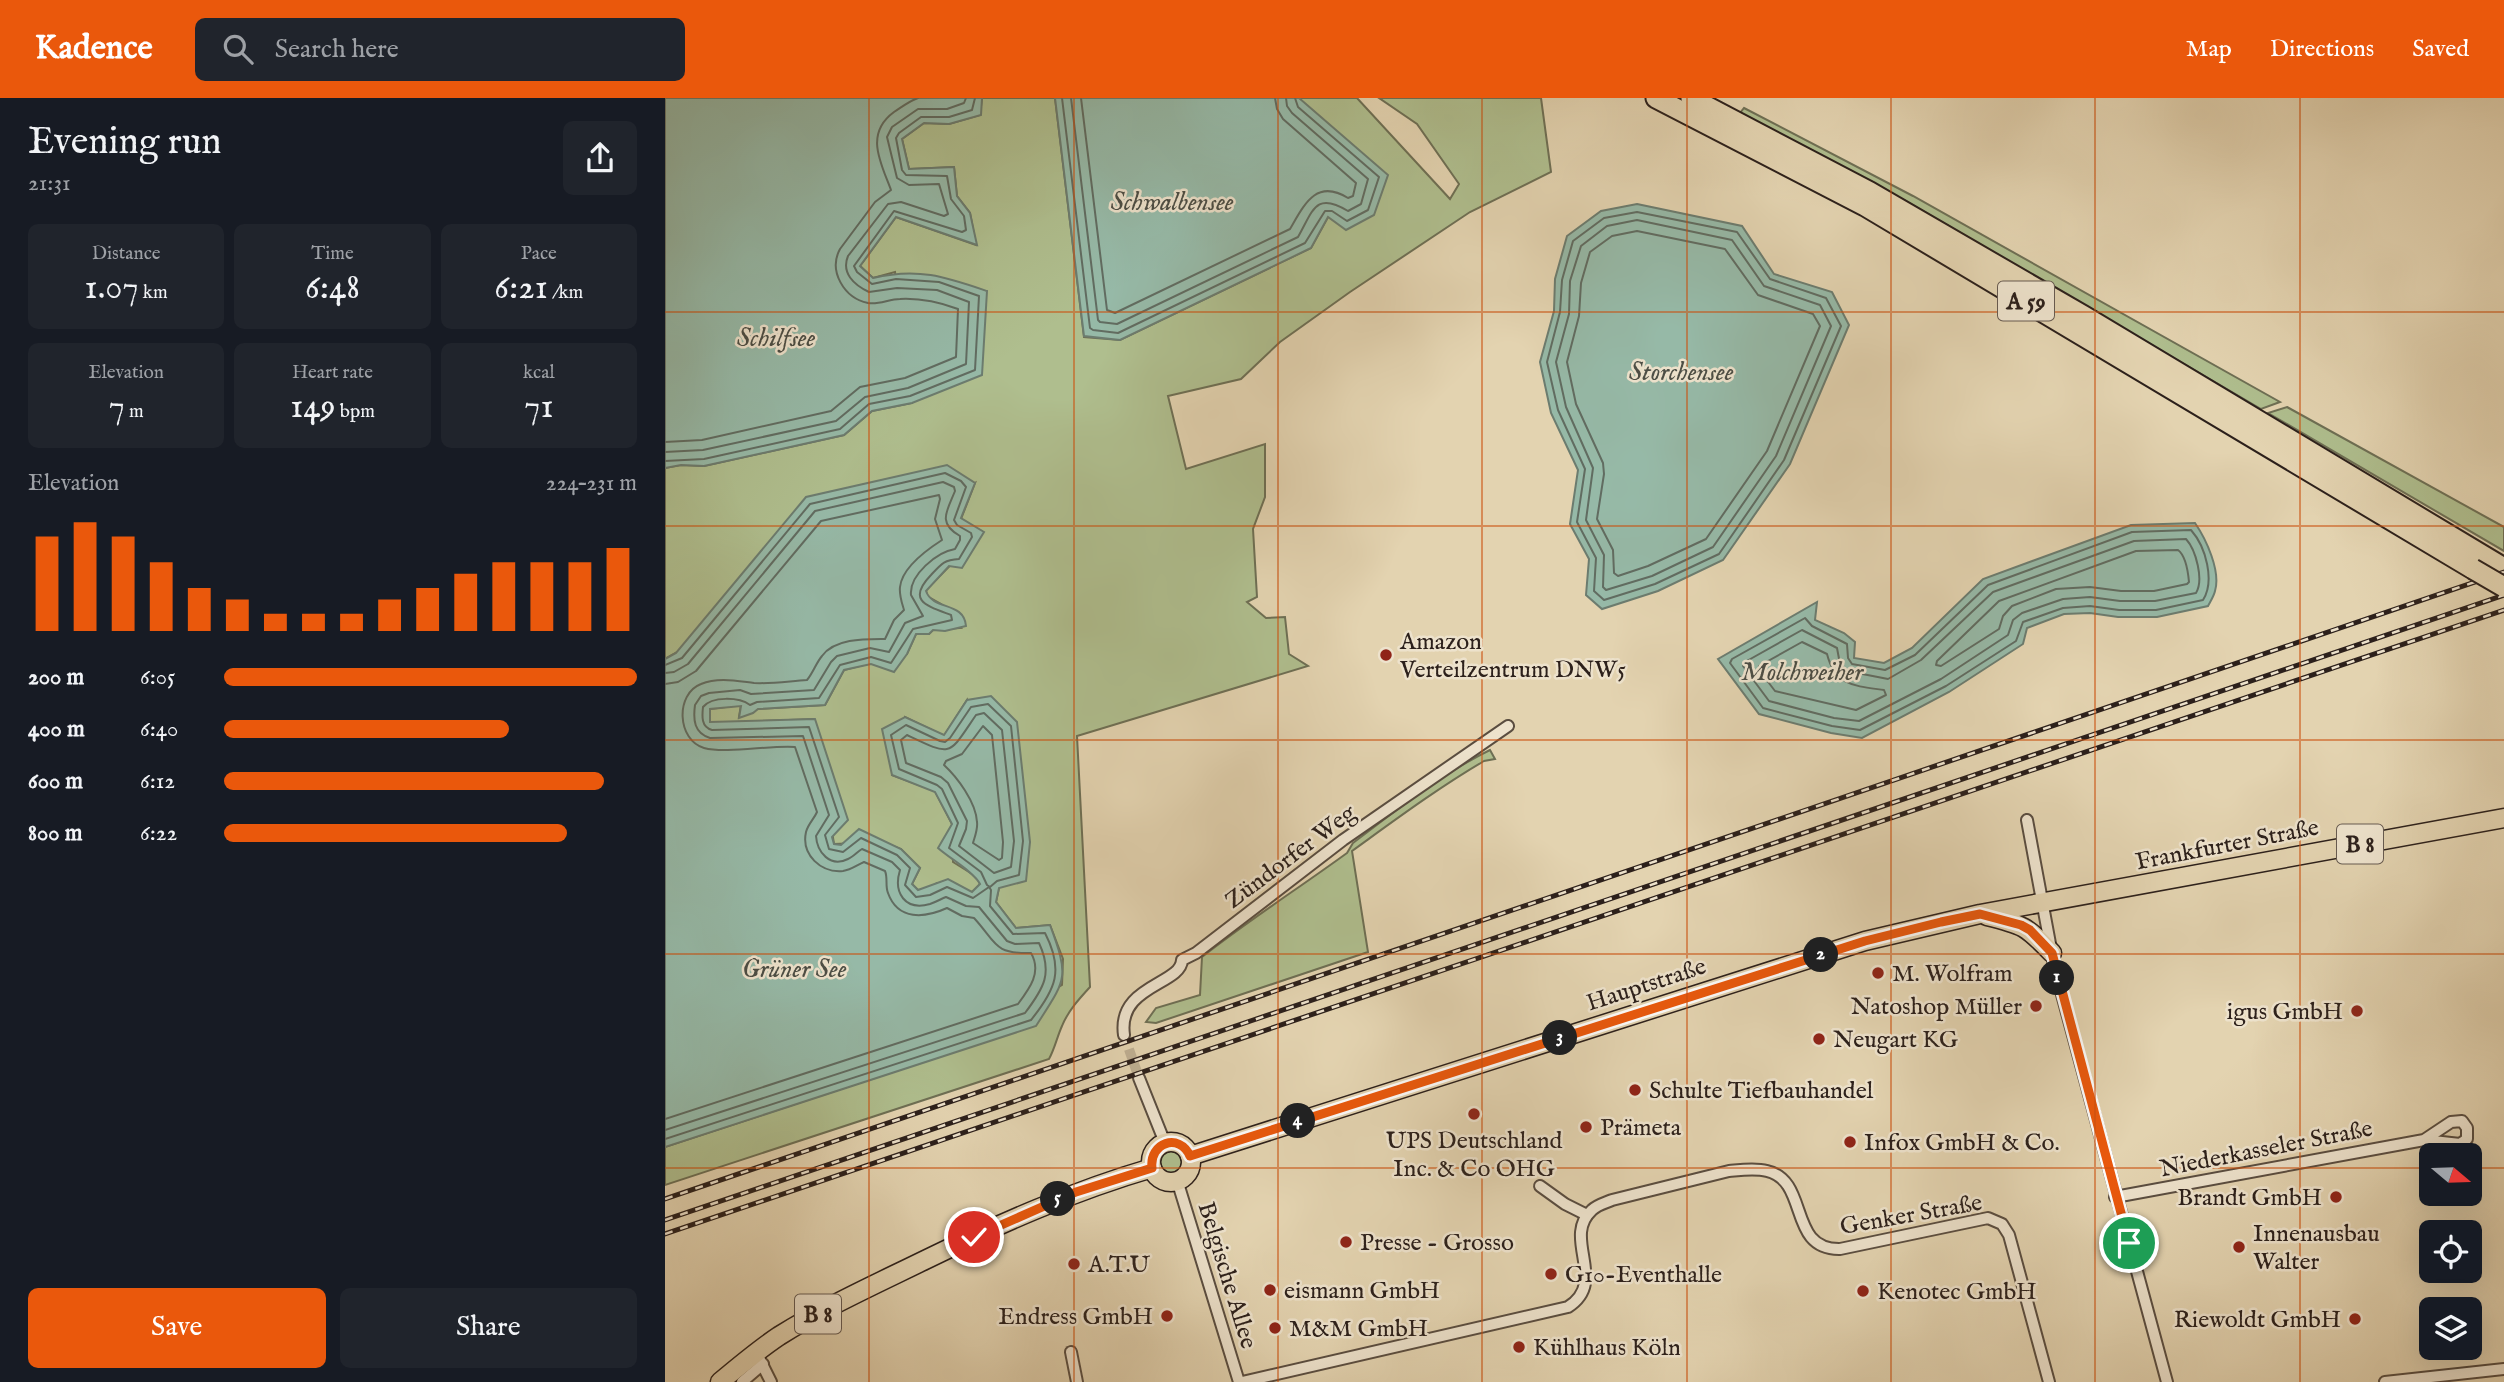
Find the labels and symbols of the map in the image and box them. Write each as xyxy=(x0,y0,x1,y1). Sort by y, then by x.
water label: Schwalbensee xyxy=(1110,186,1234,219)
road number: A 59 xyxy=(1998,282,2054,320)
water label: Schilfsee xyxy=(737,322,815,355)
water label: Storchensee xyxy=(1629,356,1734,389)
place label: Amazon Verteilzentrum DNW5 xyxy=(1399,627,1626,686)
marker: Amazon Verteilzentrum DNW5 xyxy=(1378,647,1394,663)
water label: Molchweiher xyxy=(1741,656,1864,689)
street label: Zündorfer Weg xyxy=(1219,797,1363,917)
street label: Frankfurter Straße xyxy=(2133,813,2322,878)
road number: B 8 xyxy=(2337,824,2383,864)
pin: 2 xyxy=(1803,938,1839,972)
street label: Hauptstraße xyxy=(1583,952,1710,1019)
water label: Grüner See xyxy=(742,953,847,986)
place label: M. Wolfram xyxy=(1892,959,2012,990)
pin: 1 xyxy=(2039,960,2075,996)
marker: M. Wolfram xyxy=(1870,965,1886,981)
place label: Natoshop Müller xyxy=(1851,992,2022,1023)
place label: igus GmbH xyxy=(2227,997,2343,1028)
marker: Natoshop Müller xyxy=(2028,998,2044,1014)
marker: igus GmbH xyxy=(2349,1003,2365,1019)
pin: 3 xyxy=(1543,1020,1577,1056)
place label: Neugart KG xyxy=(1833,1025,1958,1056)
marker: Neugart KG xyxy=(1811,1031,1827,1047)
place label: Schulte Tiefbauhandel xyxy=(1649,1076,1874,1107)
marker: Schulte Tiefbauhandel xyxy=(1627,1082,1643,1098)
pin: 4 xyxy=(1281,1104,1315,1138)
marker: UPS Deutschland Inc. & Co OHG xyxy=(1466,1106,1482,1122)
place label: Prämeta xyxy=(1600,1113,1682,1144)
street label: Niederkasseler Straße xyxy=(2157,1114,2375,1185)
marker: Prämeta xyxy=(1578,1119,1594,1135)
place label: UPS Deutschland Inc. & Co OHG xyxy=(1386,1126,1563,1185)
place label: Infox GmbH & Co. xyxy=(1864,1128,2060,1159)
marker: Infox GmbH & Co. xyxy=(1842,1134,1858,1150)
north arrow xyxy=(2419,1143,2481,1206)
pin: 5 xyxy=(1041,1182,1075,1216)
place label: Brandt GmbH xyxy=(2177,1183,2322,1214)
street label: Genker Straße xyxy=(1838,1188,1985,1243)
marker: Brandt GmbH xyxy=(2328,1189,2344,1205)
street label: Belgische Allee xyxy=(1190,1198,1264,1353)
pin xyxy=(944,1207,1004,1267)
pin xyxy=(2099,1213,2159,1273)
place label: Innenausbau Walter xyxy=(2253,1219,2380,1278)
place label: Presse - Grosso xyxy=(1360,1228,1514,1259)
marker: Presse - Grosso xyxy=(1338,1234,1354,1250)
marker: Innenausbau Walter xyxy=(2231,1239,2247,1255)
place label: A.T.U xyxy=(1087,1250,1151,1281)
marker: A.T.U xyxy=(1066,1256,1082,1272)
place label: G10-Eventhalle xyxy=(1565,1260,1722,1291)
marker: G10-Eventhalle xyxy=(1543,1266,1559,1282)
place label: eismann GmbH xyxy=(1284,1276,1440,1307)
place label: Kenotec GmbH xyxy=(1877,1277,2037,1308)
marker: eismann GmbH xyxy=(1262,1282,1278,1298)
marker: Kenotec GmbH xyxy=(1855,1283,1871,1299)
road number: B 8 xyxy=(795,1294,841,1334)
place label: Endress GmbH xyxy=(998,1302,1153,1333)
place label: Riewoldt GmbH xyxy=(2174,1305,2341,1336)
marker: Endress GmbH xyxy=(1159,1308,1175,1324)
marker: Riewoldt GmbH xyxy=(2347,1311,2363,1327)
place label: M&M GmbH xyxy=(1289,1314,1428,1345)
marker: M&M GmbH xyxy=(1267,1320,1283,1336)
place label: Kühlhaus Köln xyxy=(1533,1333,1681,1364)
marker: Kühlhaus Köln xyxy=(1511,1339,1527,1355)

